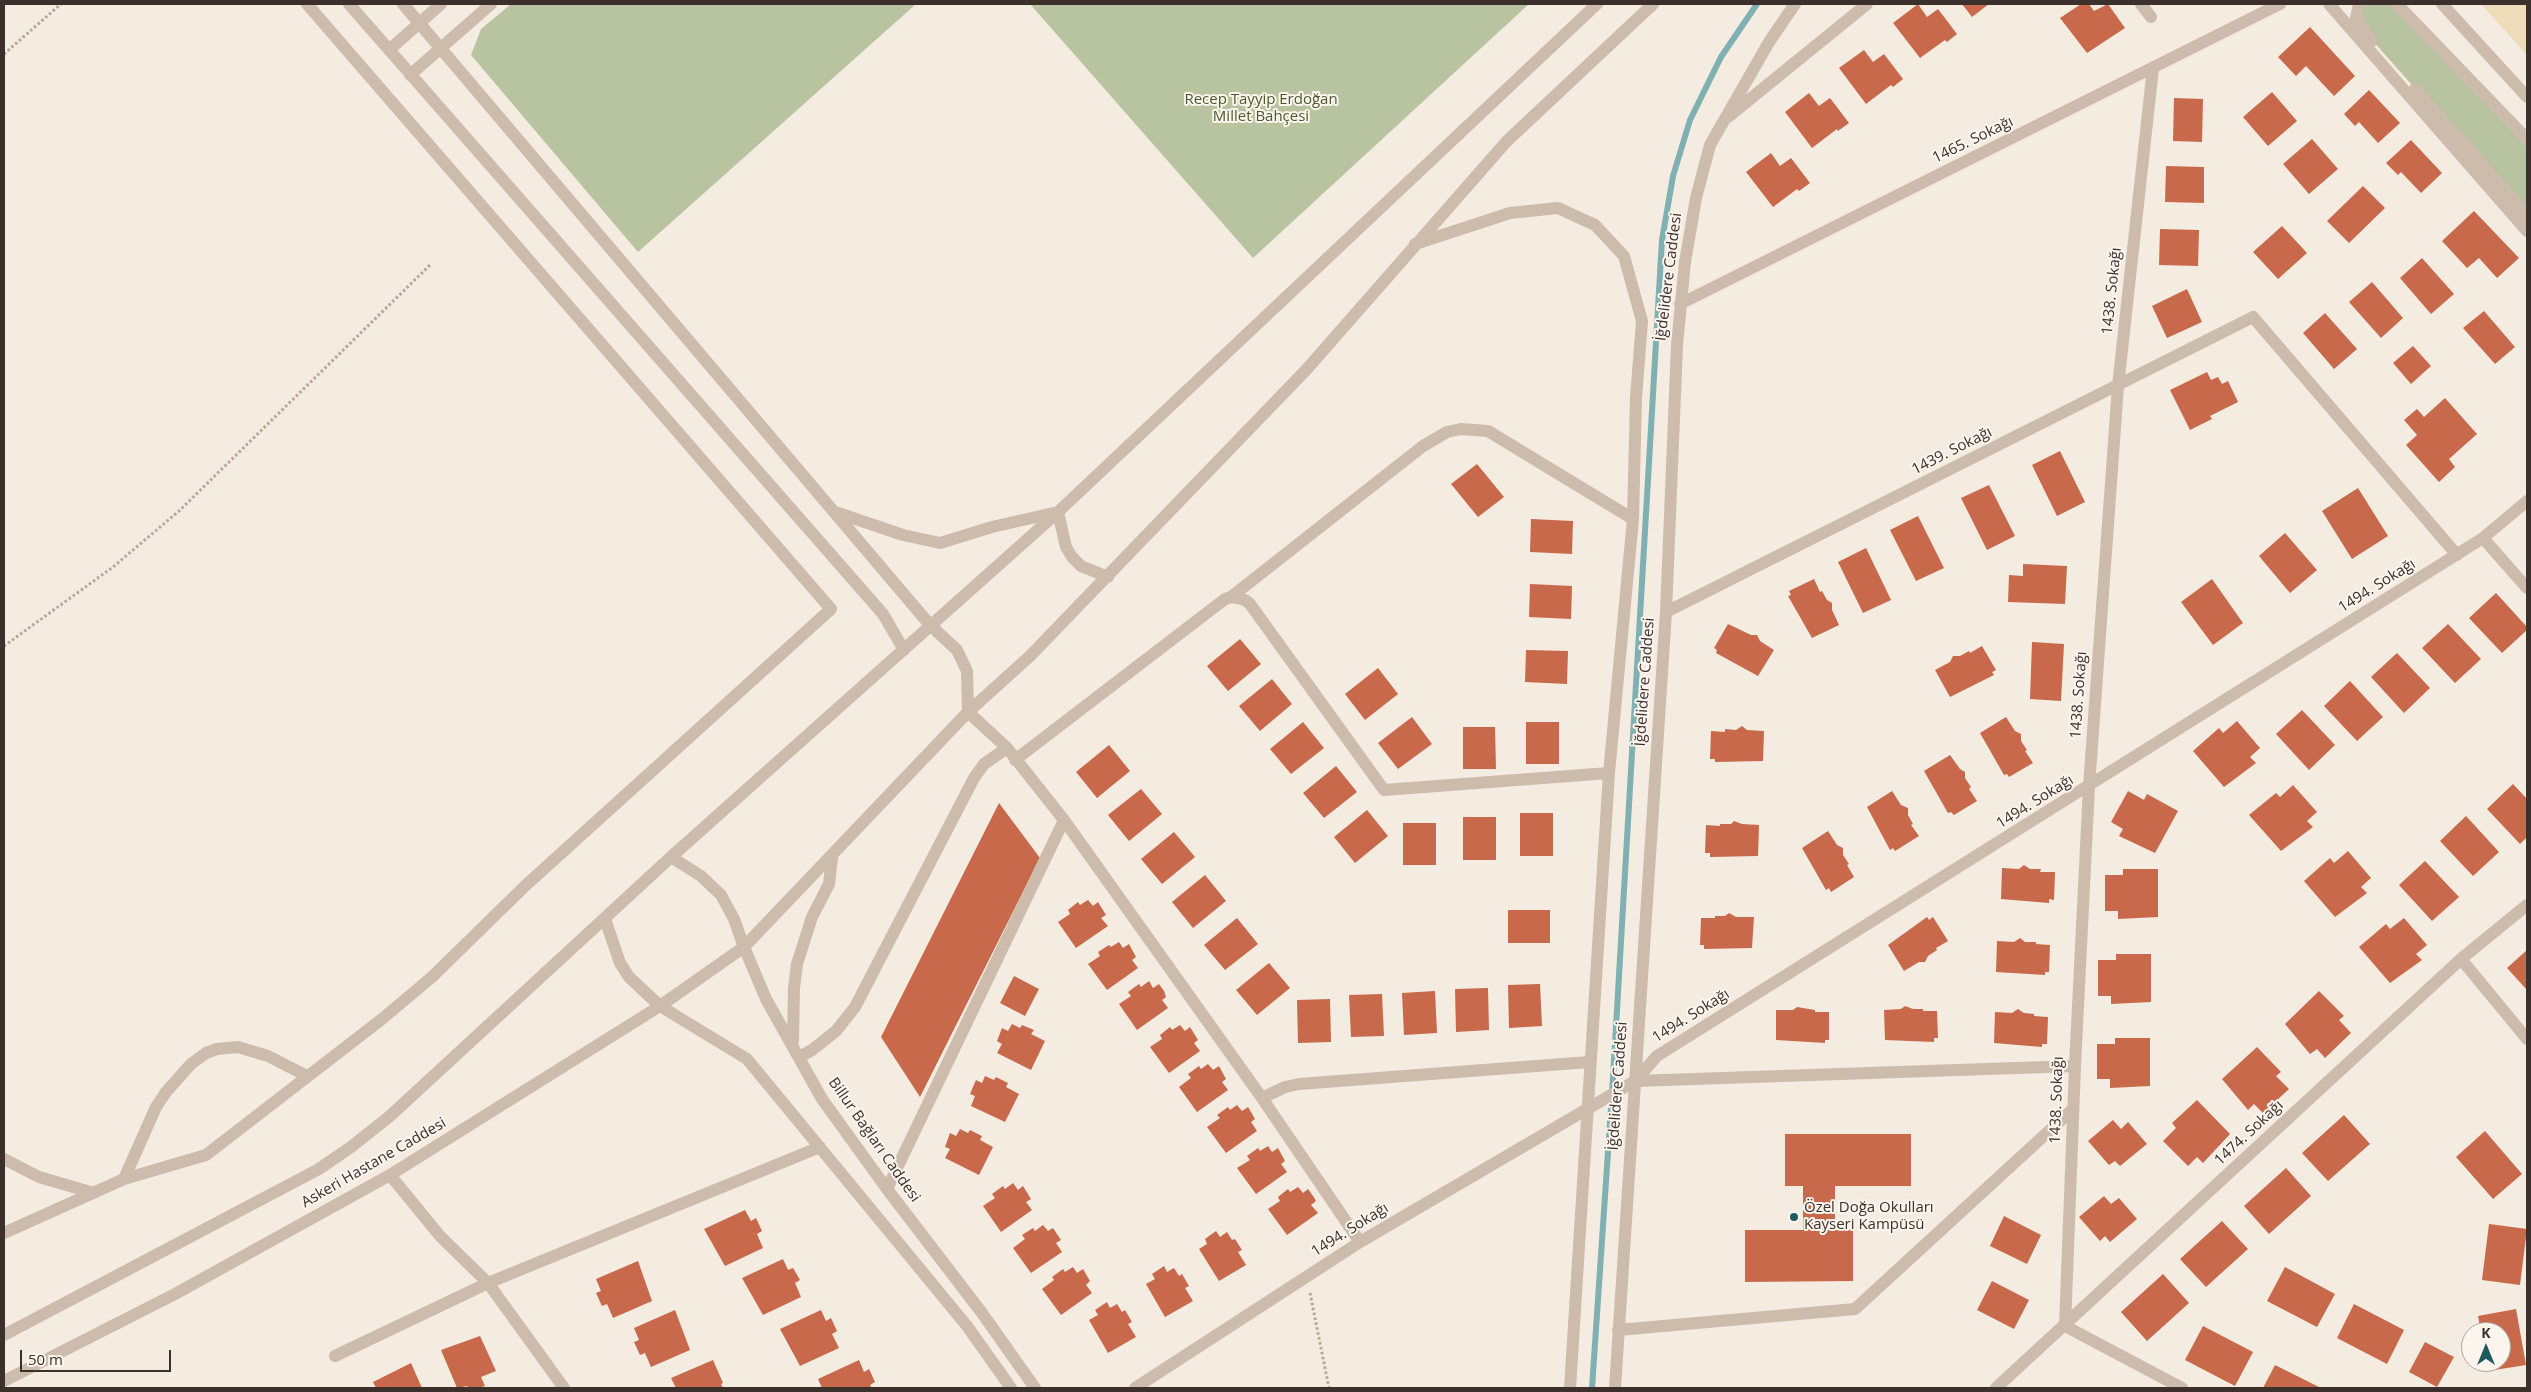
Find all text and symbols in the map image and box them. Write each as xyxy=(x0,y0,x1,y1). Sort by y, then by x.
park label: Recep Tayyip Erdoğan Millet Bahçesi xyxy=(1184,91,1338,126)
street label: 1465. Sokağı xyxy=(1930,113,2016,167)
street label: İğdelidere Caddesi xyxy=(1652,212,1686,342)
street label: 1438. Sokağı xyxy=(2098,247,2126,335)
street label: 1439. Sokağı xyxy=(1909,423,1995,479)
street label: 1494. Sokağı xyxy=(2335,555,2419,617)
street label: İğdelidere Caddesi xyxy=(1632,617,1658,747)
street label: 1438. Sokağı xyxy=(2067,651,2091,739)
street label: 1494. Sokağı xyxy=(1993,771,2077,833)
street label: 1494. Sokağı xyxy=(1649,985,1733,1047)
street label: İğdelidere Caddesi xyxy=(1605,1021,1631,1151)
street label: 1438. Sokağı xyxy=(2046,1056,2068,1144)
street label: Billur Bağları Caddesi xyxy=(824,1074,924,1206)
street label: 1474. Sokağı xyxy=(2211,1097,2287,1169)
street label: Askeri Hastane Caddesi xyxy=(298,1114,450,1212)
street label: 1494. Sokağı xyxy=(1308,1199,1392,1261)
place label: Özel Doğa Okulları Kayseri Kampüsü xyxy=(1804,1199,1934,1234)
marker: Özel Doğa Okulları Kayseri Kampüsü xyxy=(1788,1211,1800,1223)
north arrow xyxy=(2461,1322,2511,1372)
text: K xyxy=(2481,1323,2491,1342)
scale bar xyxy=(22,1340,174,1372)
text: 50 m xyxy=(28,1349,63,1369)

